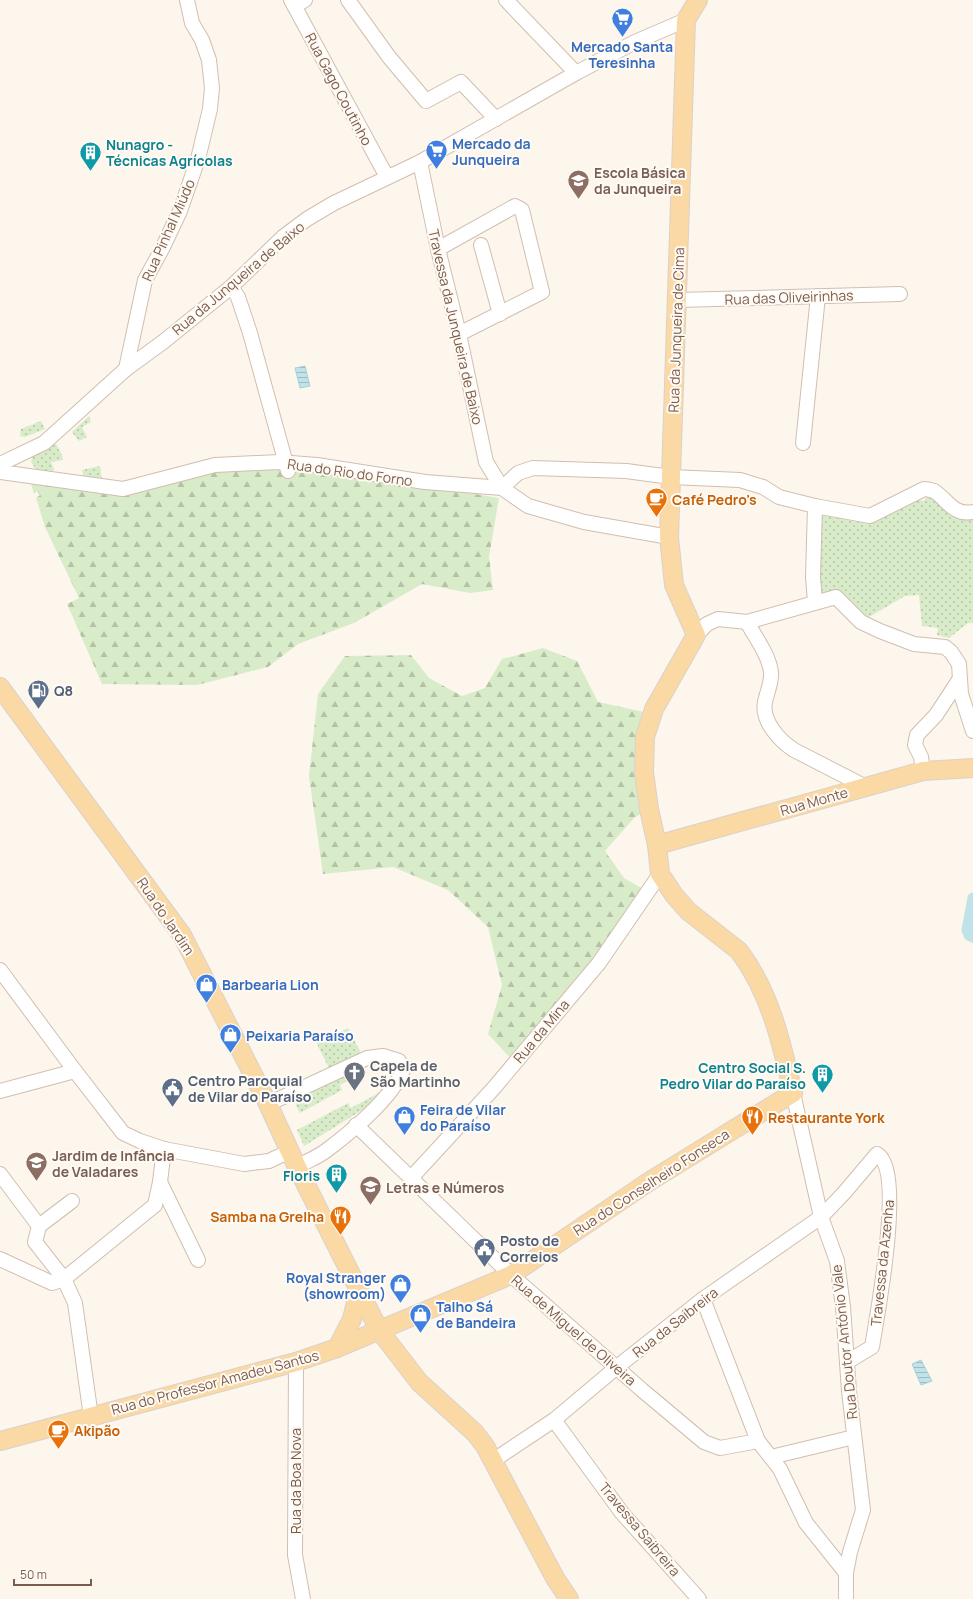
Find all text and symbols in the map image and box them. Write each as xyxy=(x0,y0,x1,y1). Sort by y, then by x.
supermarket icon: Mercado Santa Teresinha xyxy=(609,5,635,38)
street label: Rua Gago Coutinho xyxy=(301,29,377,149)
place label: Mercado Santa Teresinha xyxy=(571,37,673,72)
place label: Mercado da Junqueira xyxy=(452,134,531,169)
place label: Nunagro - Técnicas Agrícolas xyxy=(106,135,233,170)
supermarket icon: Mercado da Junqueira xyxy=(424,138,450,171)
building icon: Nunagro - Técnicas Agrícolas xyxy=(77,139,103,172)
place label: Escola Básica da Junqueira xyxy=(594,163,685,198)
school or university icon: Escola Básica da Junqueira xyxy=(566,167,592,200)
street label: Rua Pinhal Miúdo xyxy=(137,176,199,284)
street label: Rua da Junqueira de Baixo xyxy=(168,217,308,339)
street label: Travessa da Junqueira de Baixo xyxy=(424,227,488,427)
street label: Rua da Junqueira de Cima xyxy=(664,247,688,413)
street label: Rua das Oliveirinhas xyxy=(724,285,854,309)
street label: Rua do Rio do Forno xyxy=(286,454,414,490)
cafe icon: Café Pedro's xyxy=(643,486,669,519)
place label: Café Pedro's xyxy=(672,490,757,509)
fuel station icon: Q8 xyxy=(25,677,51,710)
place label: Q8 xyxy=(54,681,73,700)
street label: Rua Monte xyxy=(778,782,850,820)
street label: Rua do Jardim xyxy=(133,873,199,959)
shop icon: Barbearia Lion xyxy=(193,971,219,1004)
place label: Barbearia Lion xyxy=(222,975,319,994)
street label: Rua da Mina xyxy=(509,995,573,1067)
shop icon: Peixaria Paraíso xyxy=(218,1022,244,1055)
place label: Peixaria Paraíso xyxy=(246,1026,354,1045)
place label: Capela de São Martinho xyxy=(370,1056,461,1091)
place label: Centro Social S. Pedro Vilar do Paraíso xyxy=(660,1058,806,1093)
church icon: Capela de São Martinho xyxy=(342,1060,368,1093)
building icon: Centro Social S. Pedro Vilar do Paraíso xyxy=(809,1062,835,1095)
place label: Centro Paroquial de Vilar do Paraíso xyxy=(188,1071,312,1106)
public building icon: Centro Paroquial de Vilar do Paraíso xyxy=(159,1075,185,1108)
place label: Feira de Vilar do Paraíso xyxy=(420,1100,506,1135)
shop icon: Feira de Vilar do Paraíso xyxy=(392,1104,418,1137)
restaurant icon: Restaurante York xyxy=(740,1104,766,1137)
place label: Restaurante York xyxy=(768,1108,885,1127)
street label: Rua do Conselheiro Fonseca xyxy=(569,1124,733,1240)
place label: Jardim de Infância de Valadares xyxy=(52,1146,175,1181)
school or university icon: Jardim de Infância de Valadares xyxy=(23,1150,49,1183)
building icon: Floris xyxy=(323,1162,349,1195)
place label: Floris xyxy=(283,1166,320,1185)
school or university icon: Letras e Números xyxy=(358,1174,384,1207)
place label: Letras e Números xyxy=(386,1178,505,1197)
street label: Travessa da Azenha xyxy=(866,1199,898,1327)
restaurant icon: Samba na Grelha xyxy=(327,1203,353,1236)
place label: Samba na Grelha xyxy=(210,1207,324,1226)
place label: Posto de Correios xyxy=(500,1231,559,1266)
public building icon: Posto de Correios xyxy=(471,1235,497,1268)
street label: Rua Doutor António Vale xyxy=(826,1264,862,1420)
place label: Royal Stranger (showroom) xyxy=(286,1268,386,1303)
street label: Rua de Miguel de Oliveira xyxy=(508,1270,640,1390)
shop icon: Royal Stranger (showroom) xyxy=(388,1272,414,1305)
street label: Rua da Saibreira xyxy=(628,1283,722,1361)
place label: Talho Sá de Bandeira xyxy=(436,1297,516,1332)
shop icon: Talho Sá de Bandeira xyxy=(407,1301,433,1334)
street label: Rua do Professor Amadeu Santos xyxy=(109,1345,321,1419)
cafe icon: Akipão xyxy=(45,1417,71,1450)
place label: Akipão xyxy=(74,1421,121,1440)
street label: Rua da Boa Nova xyxy=(286,1428,305,1534)
street label: Travessa Saibreira xyxy=(595,1478,685,1580)
scale bar xyxy=(14,1561,91,1587)
text: 50 m xyxy=(20,1566,47,1583)

